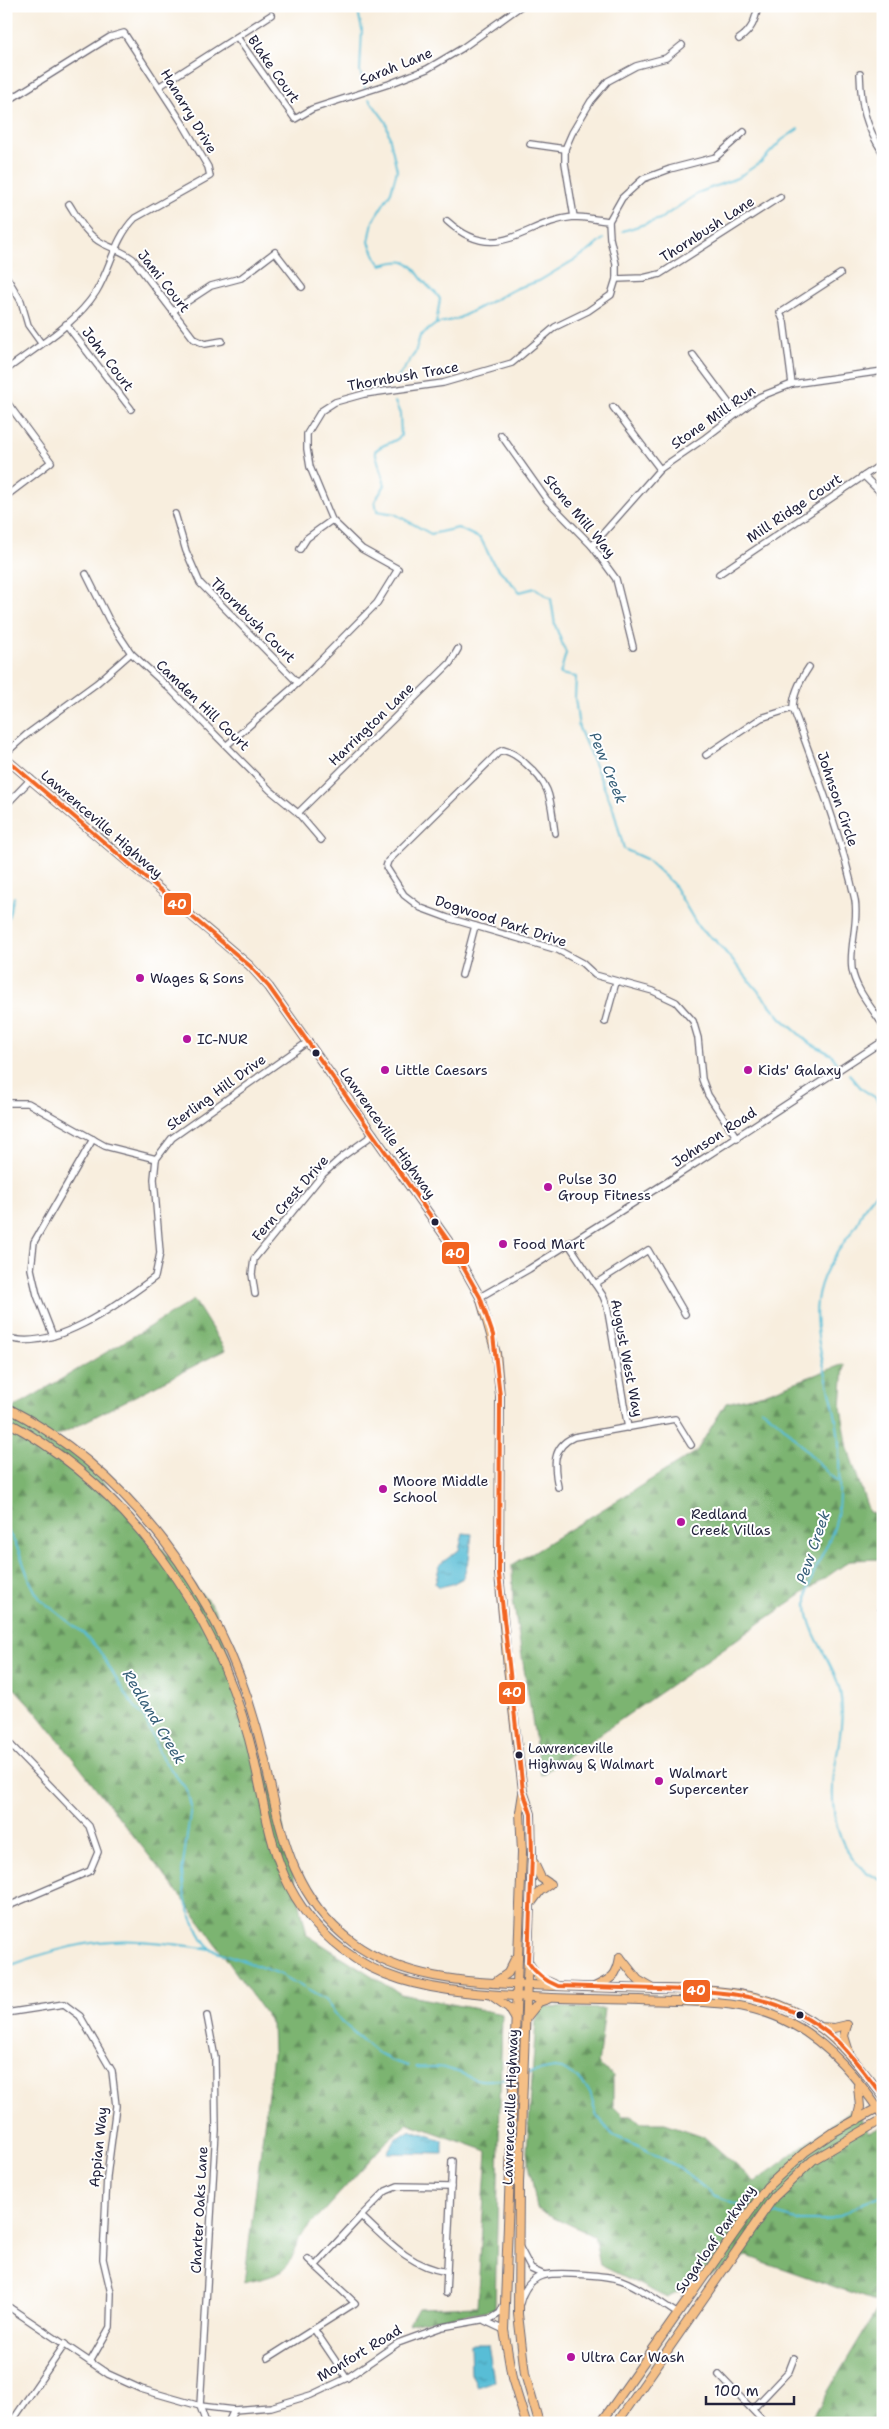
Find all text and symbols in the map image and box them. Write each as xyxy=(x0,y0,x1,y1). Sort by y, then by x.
street label: Blake Court xyxy=(244,32,304,106)
street label: Sarah Lane xyxy=(357,43,435,89)
street label: Hanarry Drive xyxy=(157,65,221,157)
street label: Thornbush Lane xyxy=(656,192,758,266)
street label: Jami Court xyxy=(134,246,194,316)
street label: John Court xyxy=(78,323,138,395)
street label: Thornbush Trace xyxy=(346,357,460,395)
street label: Stone Mill Run xyxy=(667,381,759,453)
street label: Mill Ridge Court xyxy=(743,470,845,546)
street label: Stone Mill Way xyxy=(540,471,620,561)
street label: Thornbush Court xyxy=(207,574,299,666)
street label: Camden Hill Court xyxy=(152,656,254,754)
street label: Harrington Lane xyxy=(325,679,417,769)
water label: Pew Creek xyxy=(585,729,632,807)
street label: Johnson Circle xyxy=(813,749,863,849)
street label: Lawrenceville Highway xyxy=(37,766,167,882)
street label: Dogwood Park Drive xyxy=(433,891,569,951)
line badge: 40 xyxy=(163,892,192,916)
text: 40 xyxy=(167,895,187,913)
place label: Wages & Sons xyxy=(150,969,244,987)
marker: Wages & Sons xyxy=(134,972,146,984)
place label: IC-NUR xyxy=(197,1030,248,1048)
marker: IC-NUR xyxy=(181,1033,193,1045)
unlabelled marker xyxy=(311,1048,321,1058)
street label: Sterling Hill Drive xyxy=(163,1050,269,1134)
place label: Little Caesars xyxy=(395,1061,488,1079)
place label: Kids' Galaxy xyxy=(758,1061,842,1079)
street label: Lawrenceville Highway xyxy=(336,1064,440,1202)
marker: Little Caesars xyxy=(379,1064,391,1076)
marker: Kids' Galaxy xyxy=(742,1064,754,1076)
street label: Johnson Road xyxy=(668,1103,760,1171)
street label: Fern Crest Drive xyxy=(248,1151,332,1245)
place label: Pulse 30 Group Fitness xyxy=(558,1170,651,1204)
marker: Pulse 30 Group Fitness xyxy=(542,1181,554,1193)
unlabelled marker xyxy=(430,1217,440,1227)
place label: Food Mart xyxy=(513,1235,585,1253)
marker: Food Mart xyxy=(497,1238,509,1250)
line badge: 40 xyxy=(441,1241,470,1265)
text: 40 xyxy=(445,1244,465,1262)
street label: August West Way xyxy=(607,1297,647,1419)
place label: Moore Middle School xyxy=(393,1472,489,1506)
marker: Moore Middle School xyxy=(377,1483,389,1495)
place label: Redland Creek Villas xyxy=(691,1505,771,1539)
water label: Pew Creek xyxy=(791,1508,835,1586)
marker: Redland Creek Villas xyxy=(675,1516,687,1528)
water label: Redland Creek xyxy=(118,1666,190,1768)
line badge: 40 xyxy=(498,1681,526,1705)
text: 40 xyxy=(502,1683,522,1701)
place label: Lawrenceville Highway & Walmart xyxy=(528,1740,655,1773)
marker: Lawrenceville Highway & Walmart xyxy=(514,1750,524,1760)
place label: Walmart Supercenter xyxy=(669,1764,749,1798)
marker: Walmart Supercenter xyxy=(653,1775,665,1787)
line badge: 40 xyxy=(682,1979,711,2003)
text: 40 xyxy=(686,1981,706,1999)
unlabelled marker xyxy=(795,2010,805,2020)
street label: Lawrenceville Highway xyxy=(498,2029,522,2185)
street label: Appian Way xyxy=(85,2106,111,2188)
street label: Charter Oaks Lane xyxy=(187,2146,211,2274)
street label: Sugarloaf Parkway xyxy=(671,2181,759,2297)
street label: Monfort Road xyxy=(313,2321,405,2385)
place label: Ultra Car Wash xyxy=(581,2348,685,2366)
marker: Ultra Car Wash xyxy=(565,2351,577,2363)
scale bar xyxy=(706,2374,794,2406)
text: 100 m xyxy=(714,2381,759,2401)

